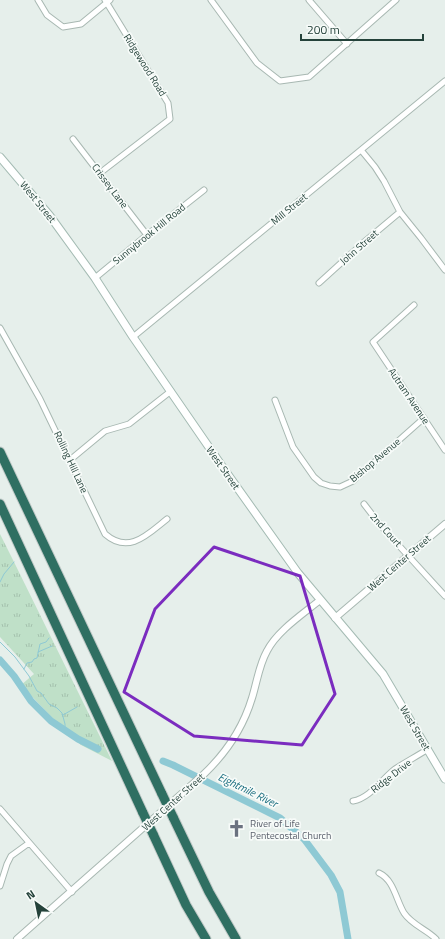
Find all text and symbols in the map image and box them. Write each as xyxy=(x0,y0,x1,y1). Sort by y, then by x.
scale bar xyxy=(301,16,423,42)
text: 200 m xyxy=(307,20,340,39)
street label: Ridgewood Road xyxy=(120,31,170,99)
street label: Crissey Lane xyxy=(88,160,132,212)
street label: West Street xyxy=(16,178,60,226)
street label: Mill Street xyxy=(267,189,311,228)
street label: Sunnybrook Hill Road xyxy=(109,200,189,268)
street label: John Street xyxy=(336,226,382,268)
street label: Autram Avenue xyxy=(385,365,433,427)
street label: Rolling Hill Lane xyxy=(50,429,92,495)
street label: Bishop Avenue xyxy=(346,434,404,486)
street label: West Street xyxy=(203,443,244,493)
street label: 2nd Court xyxy=(367,510,406,551)
street label: West Center Street xyxy=(364,531,434,595)
street label: West Street xyxy=(396,703,434,754)
street label: Ridge Drive xyxy=(368,755,414,797)
street label: West Center Street xyxy=(138,769,208,834)
water label: Eightmile River xyxy=(216,769,282,812)
place label: River of Life Pentecostal Church xyxy=(250,816,331,843)
church icon: River of Life Pentecostal Church xyxy=(227,819,247,839)
north arrow xyxy=(16,883,56,923)
text: N xyxy=(23,886,38,903)

